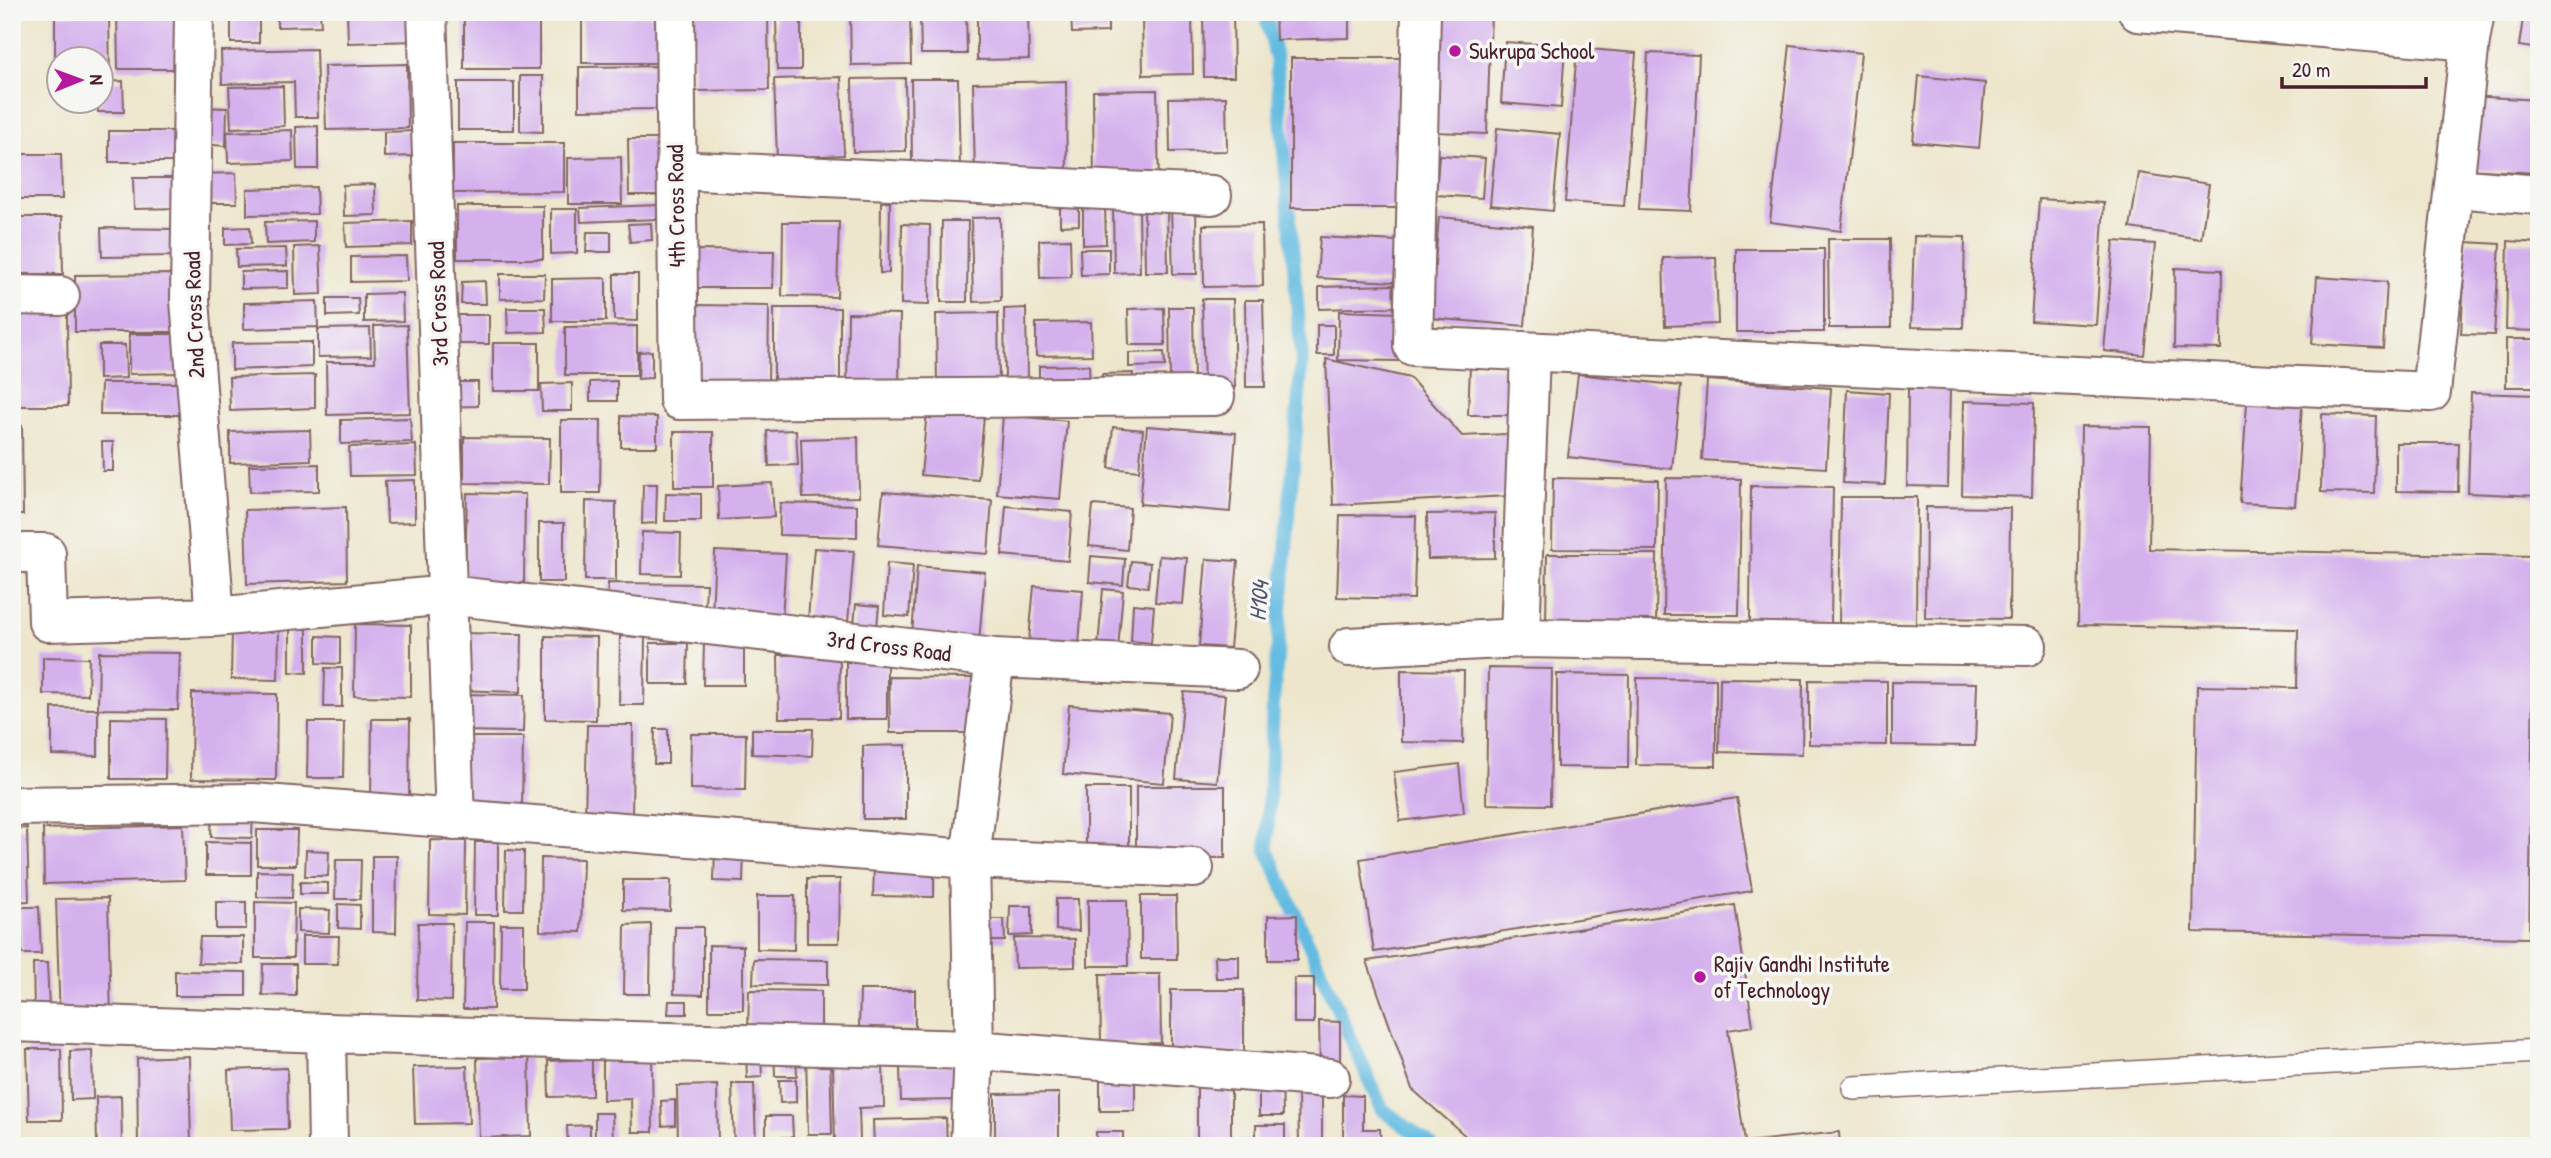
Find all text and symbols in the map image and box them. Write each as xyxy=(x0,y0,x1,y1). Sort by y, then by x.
place label: Sukrupa School xyxy=(1469,35,1595,66)
marker: Sukrupa School xyxy=(1447,43,1463,59)
north arrow xyxy=(46,46,116,116)
scale bar xyxy=(2282,46,2425,90)
text: 20 m xyxy=(2292,55,2330,84)
text: N xyxy=(84,74,110,85)
street label: 4th Cross Road xyxy=(659,144,692,268)
street label: 3rd Cross Road xyxy=(420,241,455,367)
street label: 2nd Cross Road xyxy=(176,251,211,379)
water label: H104 xyxy=(1240,578,1276,622)
street label: 3rd Cross Road xyxy=(825,623,953,668)
place label: Rajiv Gandhi Institute of Technology xyxy=(1714,948,1890,1005)
marker: Rajiv Gandhi Institute of Technology xyxy=(1692,969,1708,985)

